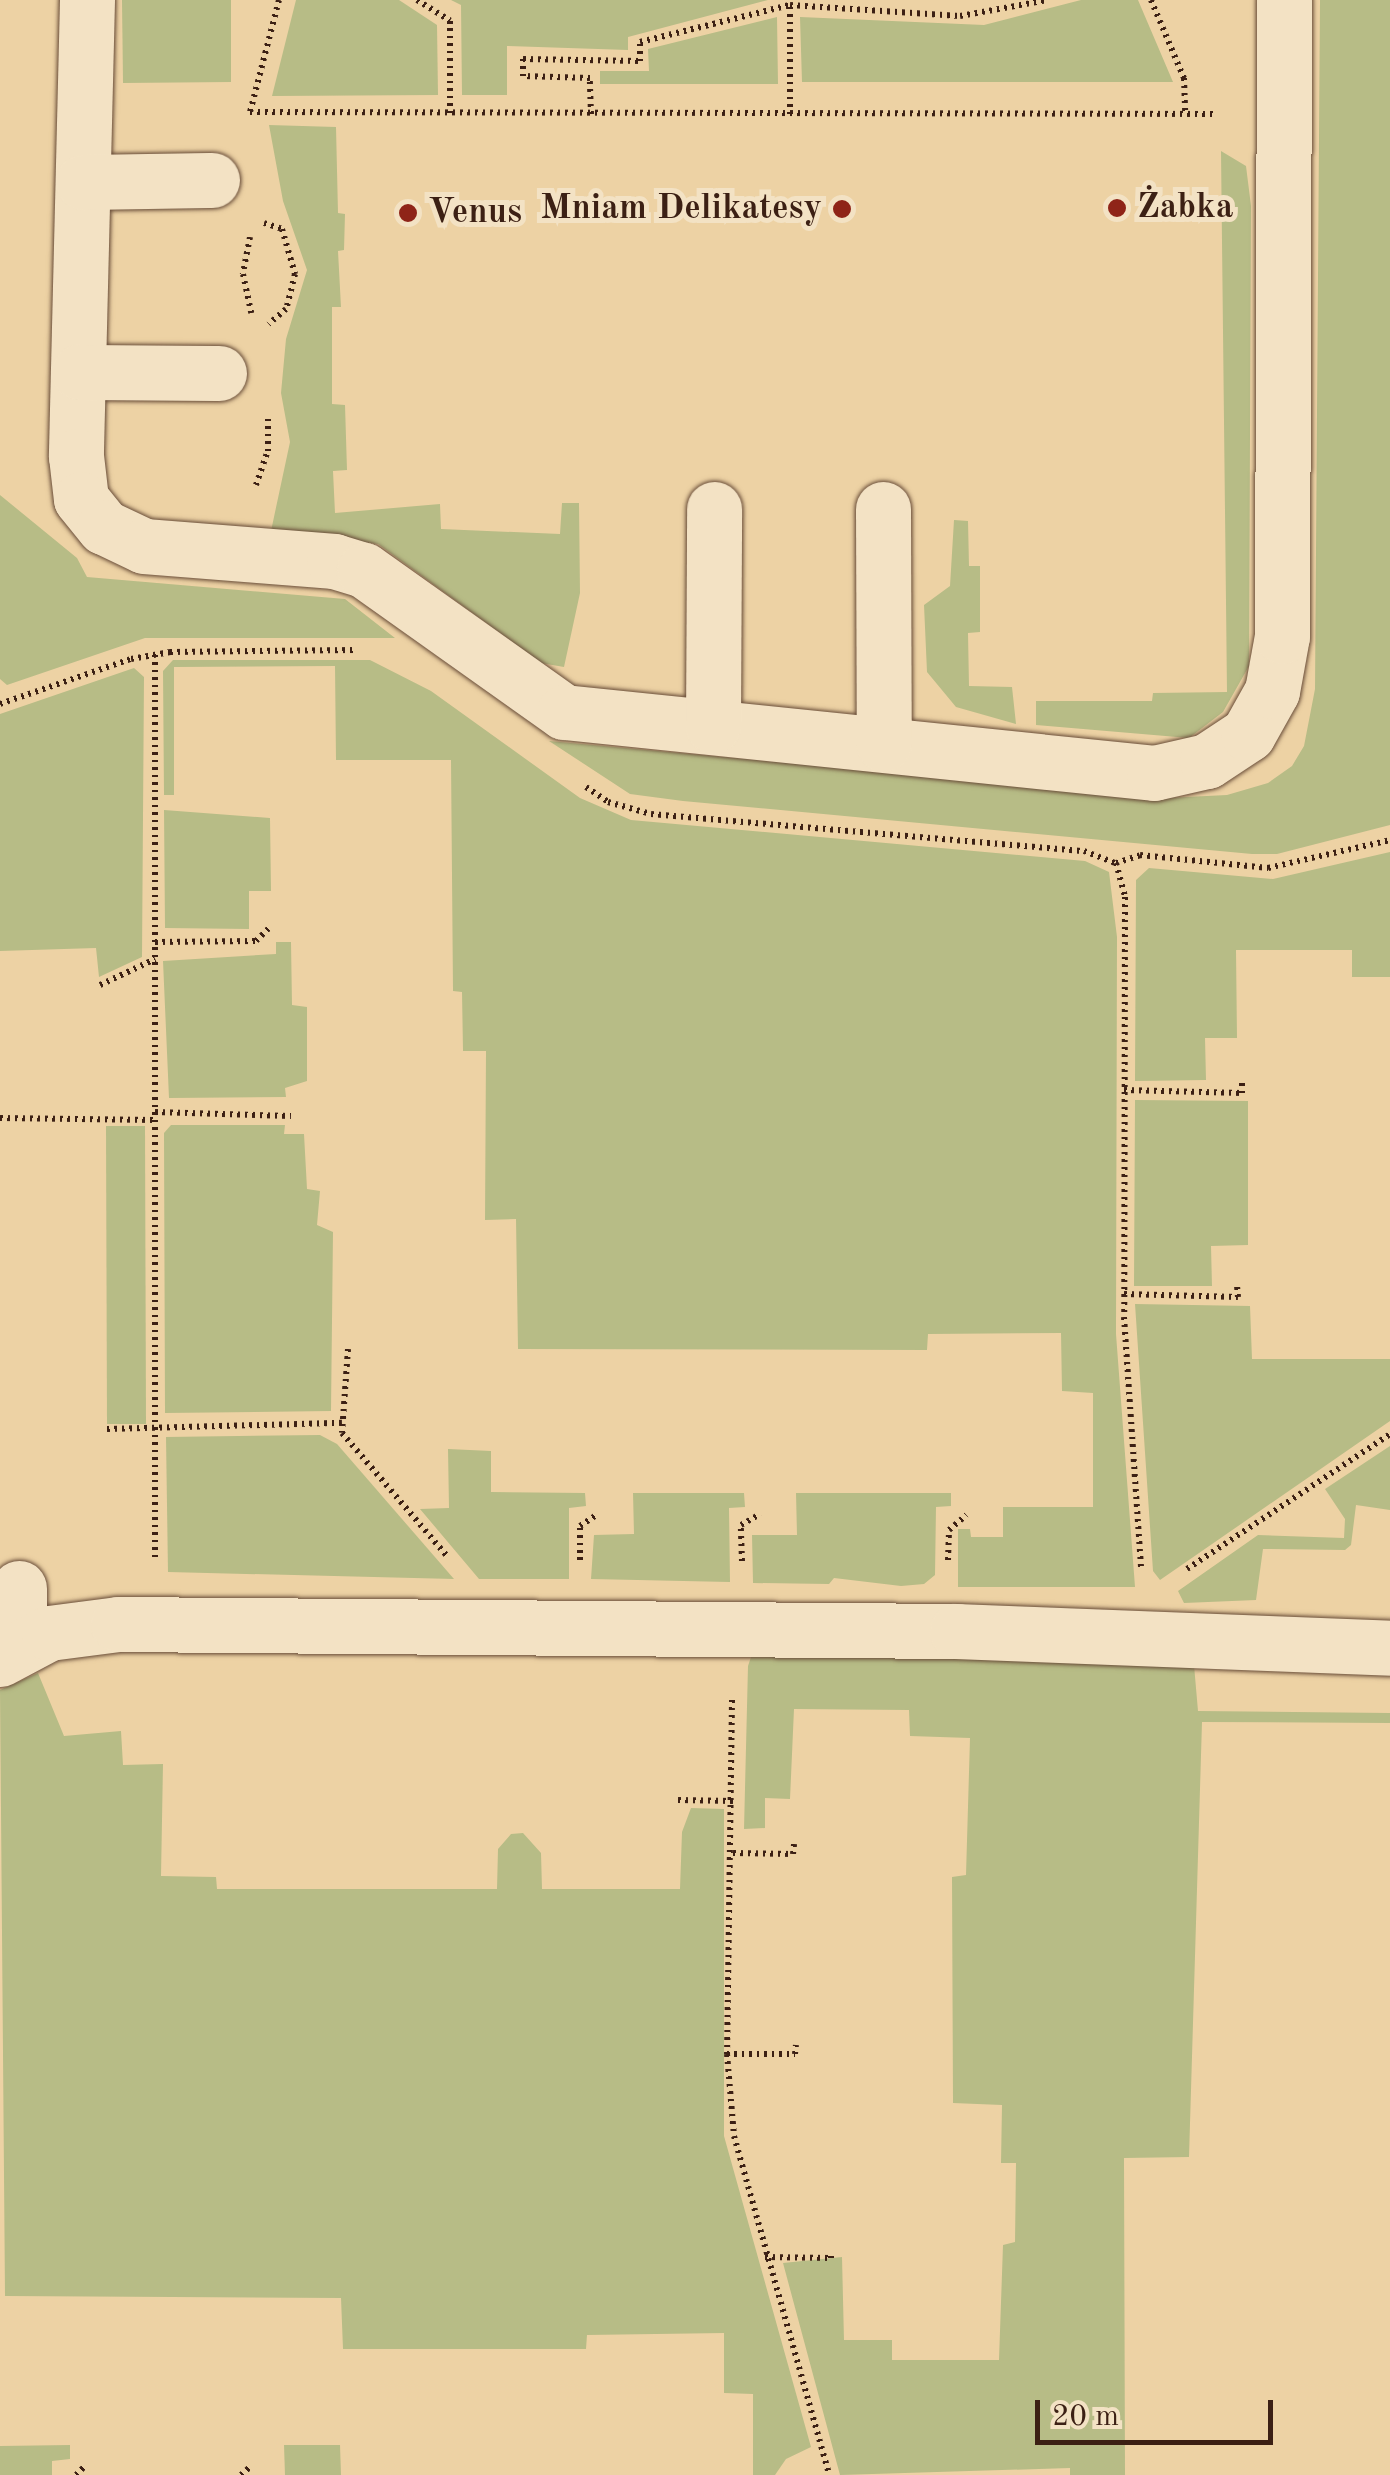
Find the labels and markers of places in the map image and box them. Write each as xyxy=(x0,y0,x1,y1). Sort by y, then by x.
place label: Żabka xyxy=(1137,187,1233,229)
place label: Mniam Delikatesy xyxy=(540,188,822,230)
place label: Venus xyxy=(428,192,522,234)
marker: Żabka xyxy=(1106,197,1128,219)
marker: Mniam Delikatesy xyxy=(831,198,853,220)
marker: Venus xyxy=(397,202,419,224)

